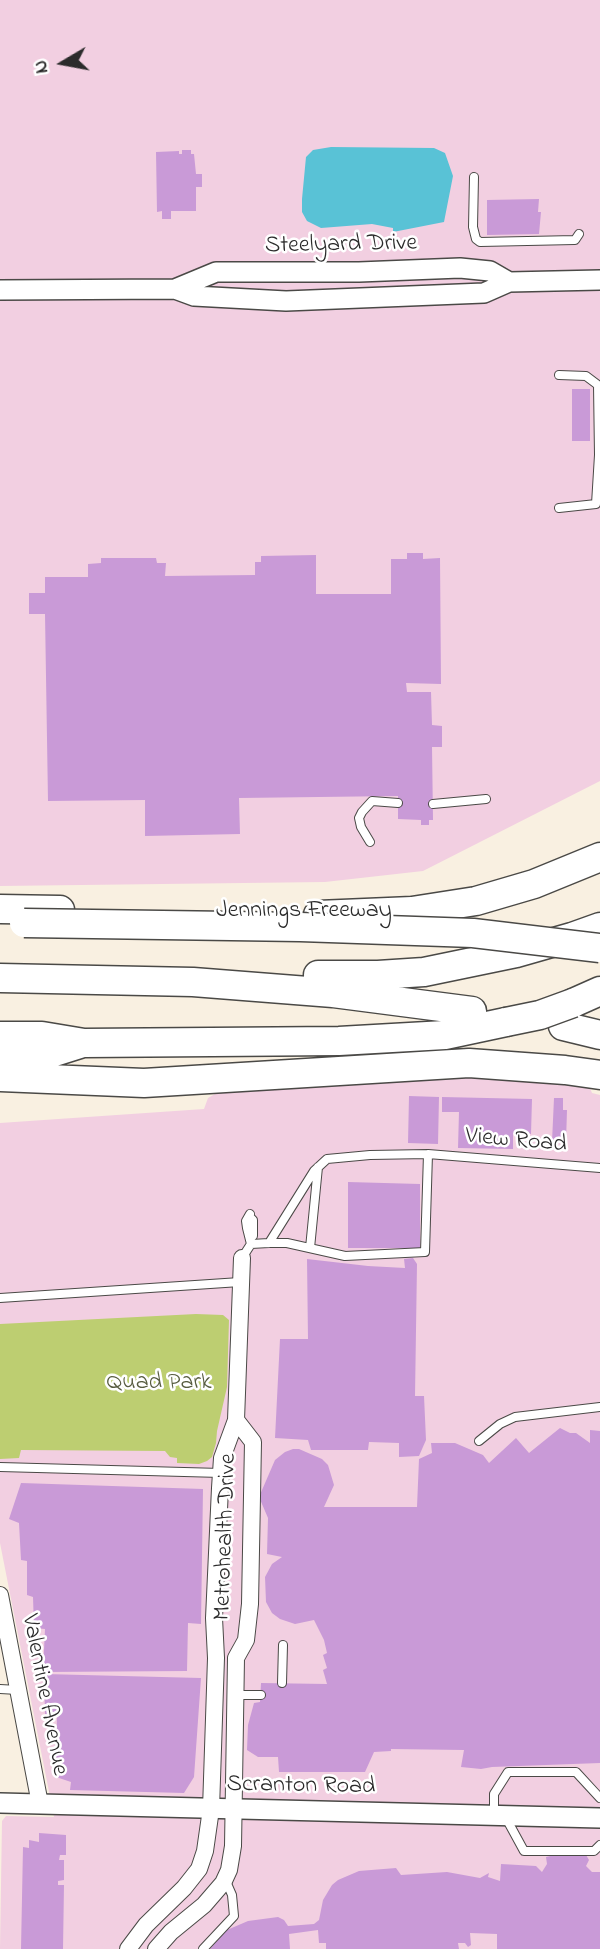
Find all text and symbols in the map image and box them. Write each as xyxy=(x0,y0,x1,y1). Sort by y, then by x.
north arrow xyxy=(28,28,98,98)
text: N xyxy=(27,58,56,75)
street label: Steelyard Drive xyxy=(265,230,417,262)
street label: Jennings Freeway xyxy=(216,898,392,926)
street label: View Road xyxy=(464,1123,568,1161)
park label: Quad Park xyxy=(107,1370,211,1398)
street label: Metrohealth Drive xyxy=(210,1453,244,1621)
street label: Valentine Avenue xyxy=(13,1612,73,1778)
street label: Scranton Road xyxy=(226,1771,376,1803)

